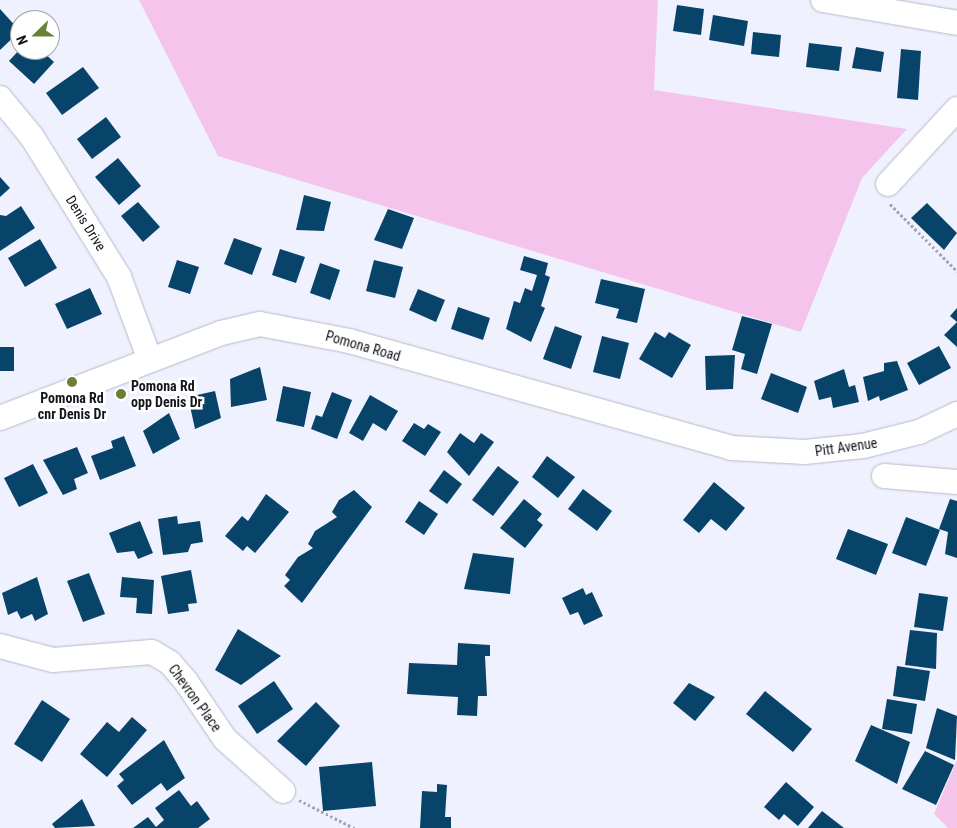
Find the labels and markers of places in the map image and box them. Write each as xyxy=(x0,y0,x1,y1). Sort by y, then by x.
marker: Pomona Rd cnr Denis Dr xyxy=(66,376,78,388)
place label: Pomona Rd opp Denis Dr xyxy=(131,378,202,411)
marker: Pomona Rd opp Denis Dr xyxy=(115,388,127,400)
place label: Pomona Rd cnr Denis Dr xyxy=(38,390,106,422)

